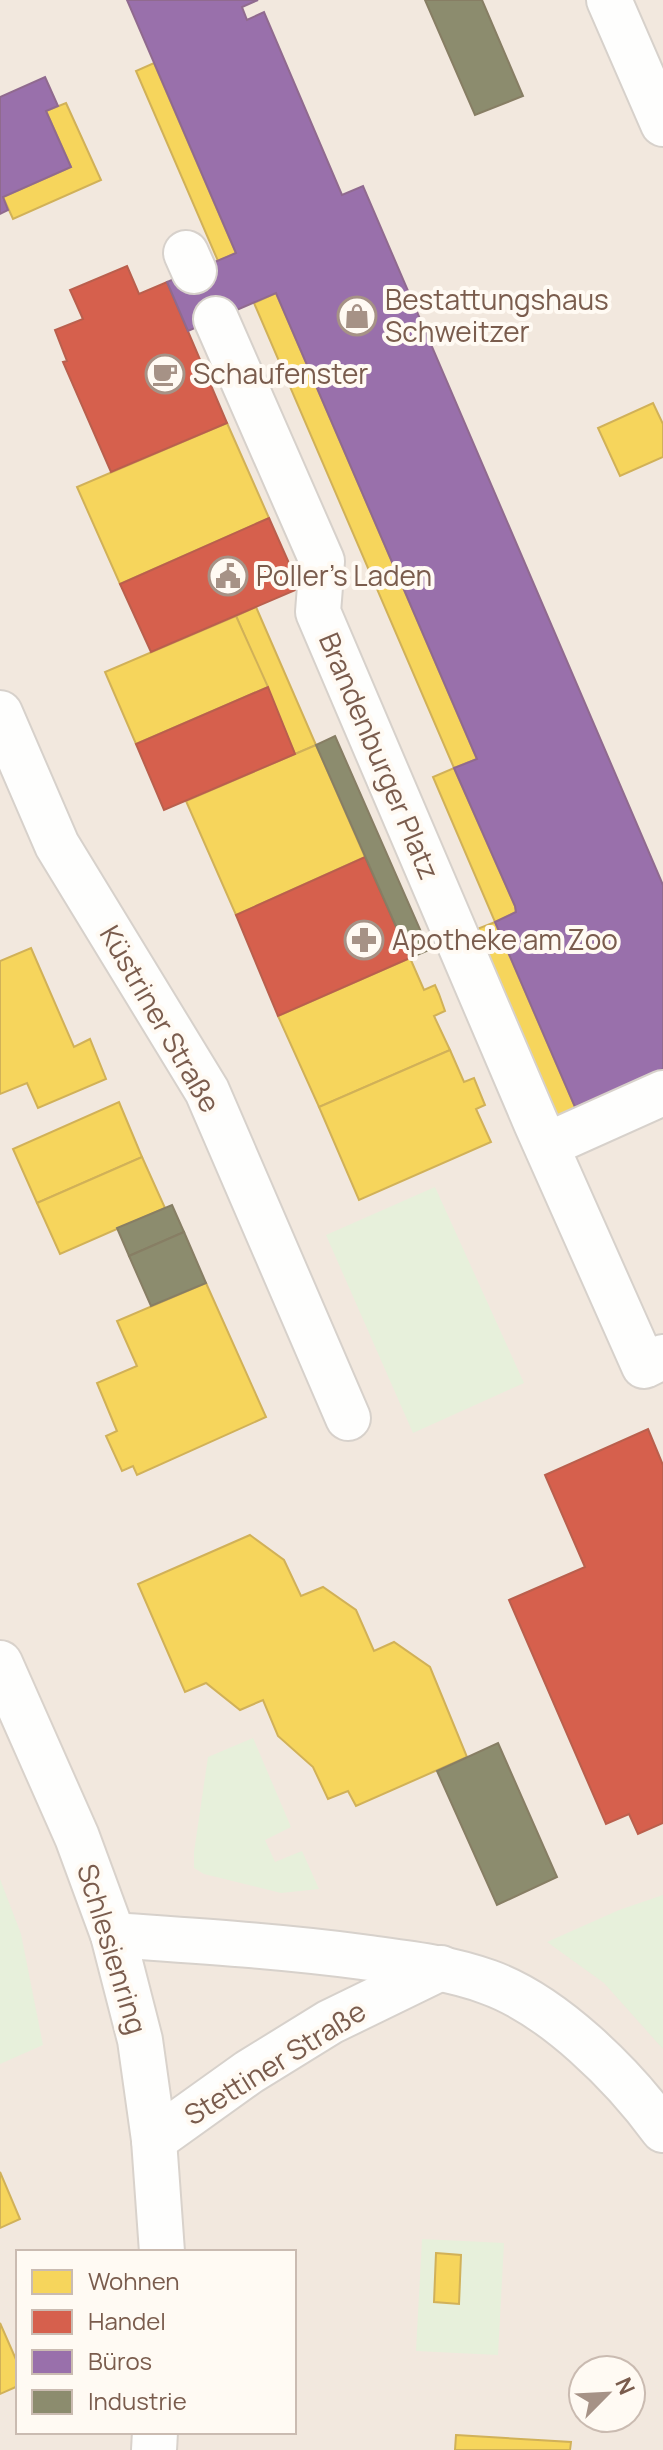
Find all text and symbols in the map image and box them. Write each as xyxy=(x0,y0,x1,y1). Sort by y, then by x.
place label: Bestattungshaus Schweitzer xyxy=(385,280,609,350)
shop icon: Bestattungshaus Schweitzer xyxy=(336,295,378,337)
cafe icon: Schaufenster xyxy=(144,353,186,395)
place label: Schaufenster xyxy=(193,354,368,392)
public building icon: Poller's Laden xyxy=(207,555,249,597)
place label: Poller's Laden xyxy=(256,556,432,594)
street label: Brandenburger Platz xyxy=(311,626,449,885)
street label: Küstriner Straße xyxy=(92,918,230,1119)
pharmacy icon: Apotheke am Zoo xyxy=(343,919,385,961)
place label: Apotheke am Zoo xyxy=(392,920,618,958)
street label: Schlesienring xyxy=(69,1859,157,2038)
street label: Stettiner Straße xyxy=(177,1991,372,2133)
legend xyxy=(16,2250,296,2434)
text: Wohnen xyxy=(88,2264,180,2297)
text: Handel xyxy=(88,2304,166,2337)
text: Büros xyxy=(88,2344,152,2377)
north arrow xyxy=(567,2354,647,2434)
text: N xyxy=(608,2373,642,2399)
text: Industrie xyxy=(88,2384,187,2417)

